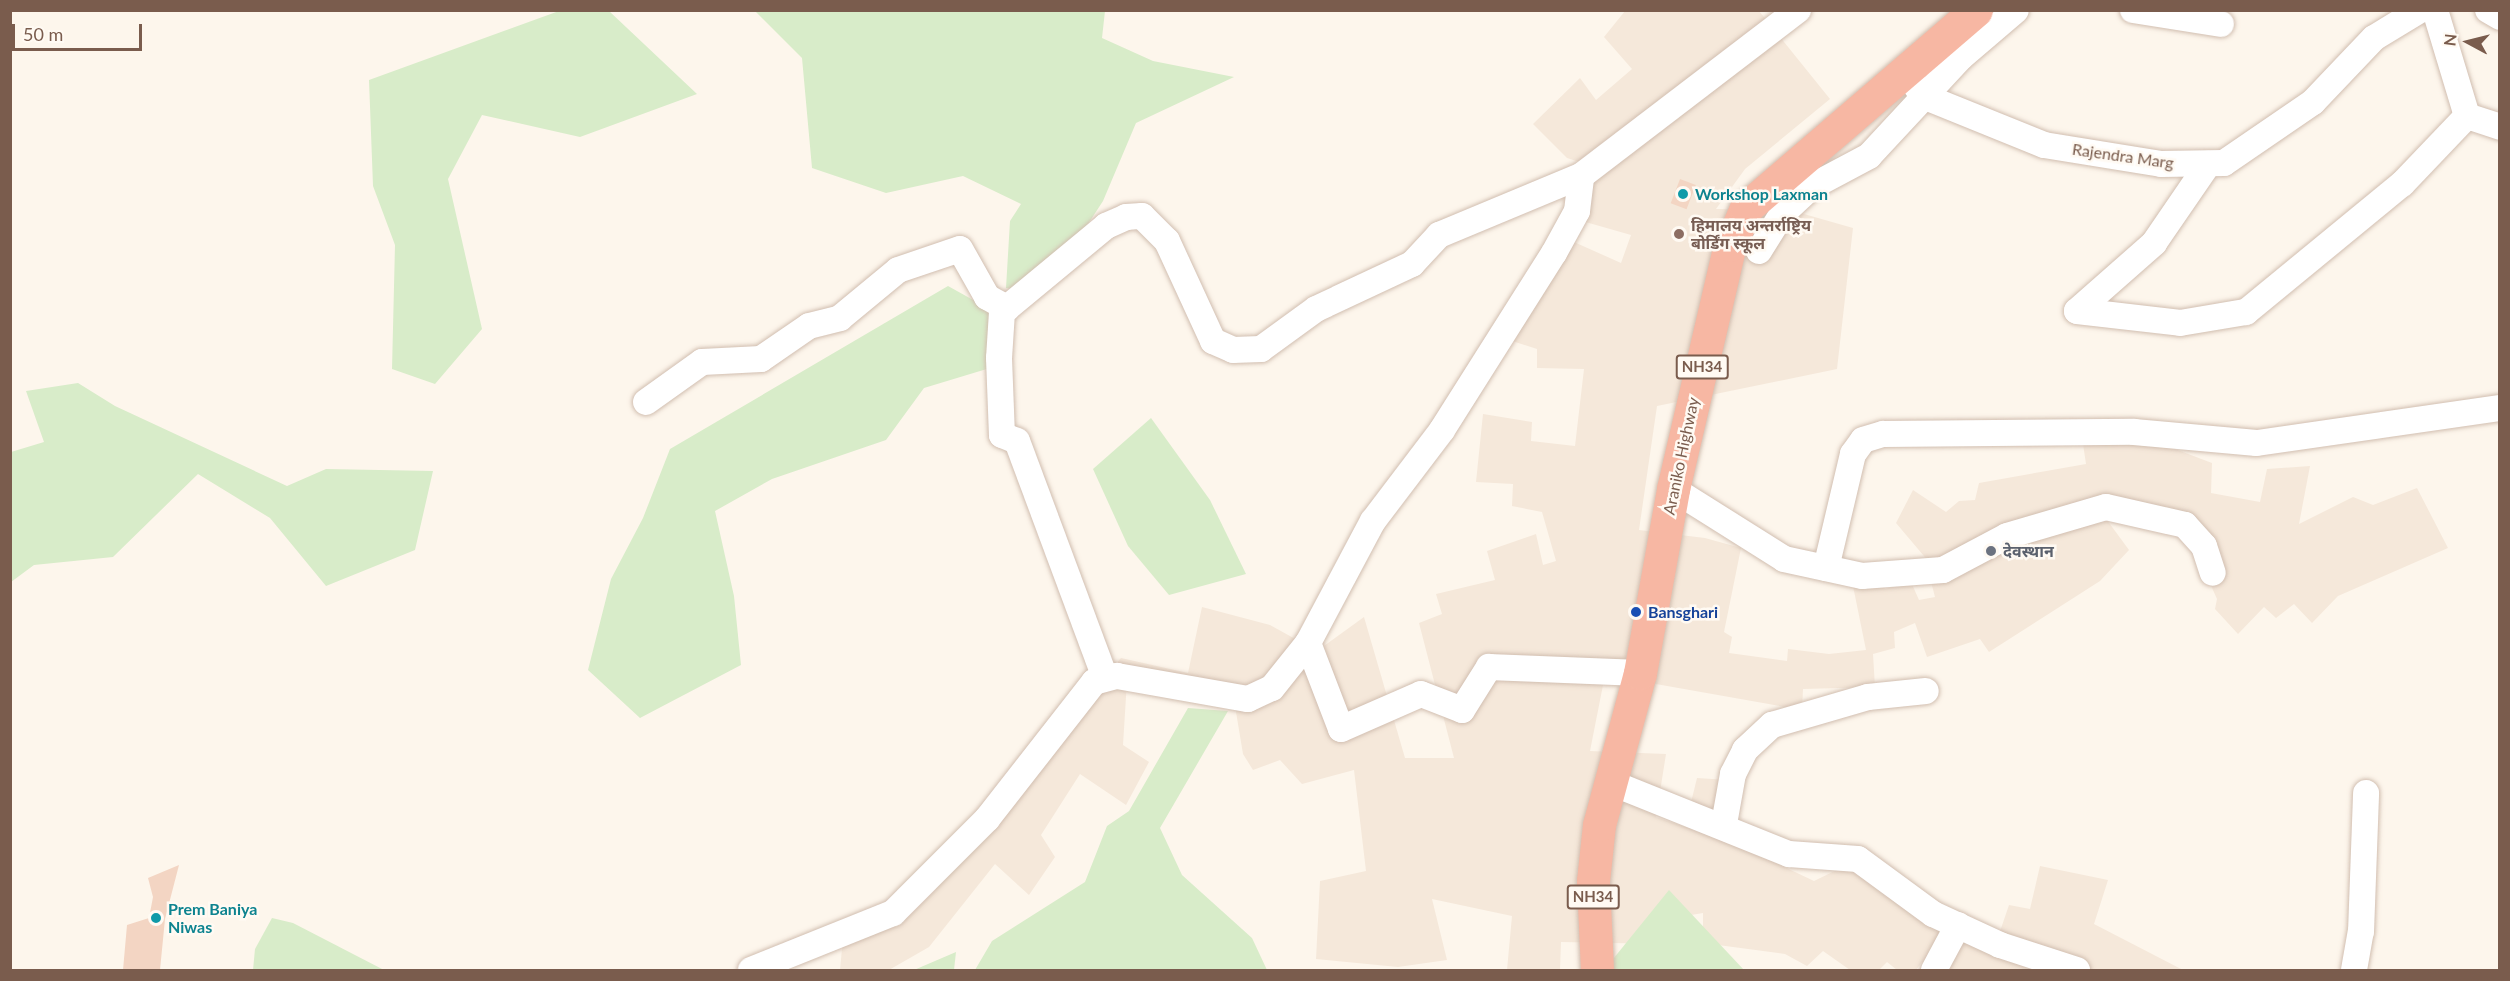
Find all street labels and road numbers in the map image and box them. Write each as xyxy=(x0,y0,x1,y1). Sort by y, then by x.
street label: Rajendra Marg xyxy=(2071,139,2175,173)
road number: NH34 xyxy=(1675,355,1729,379)
street label: Araniko Highway xyxy=(1659,395,1703,517)
road number: NH34 xyxy=(1566,885,1620,909)

